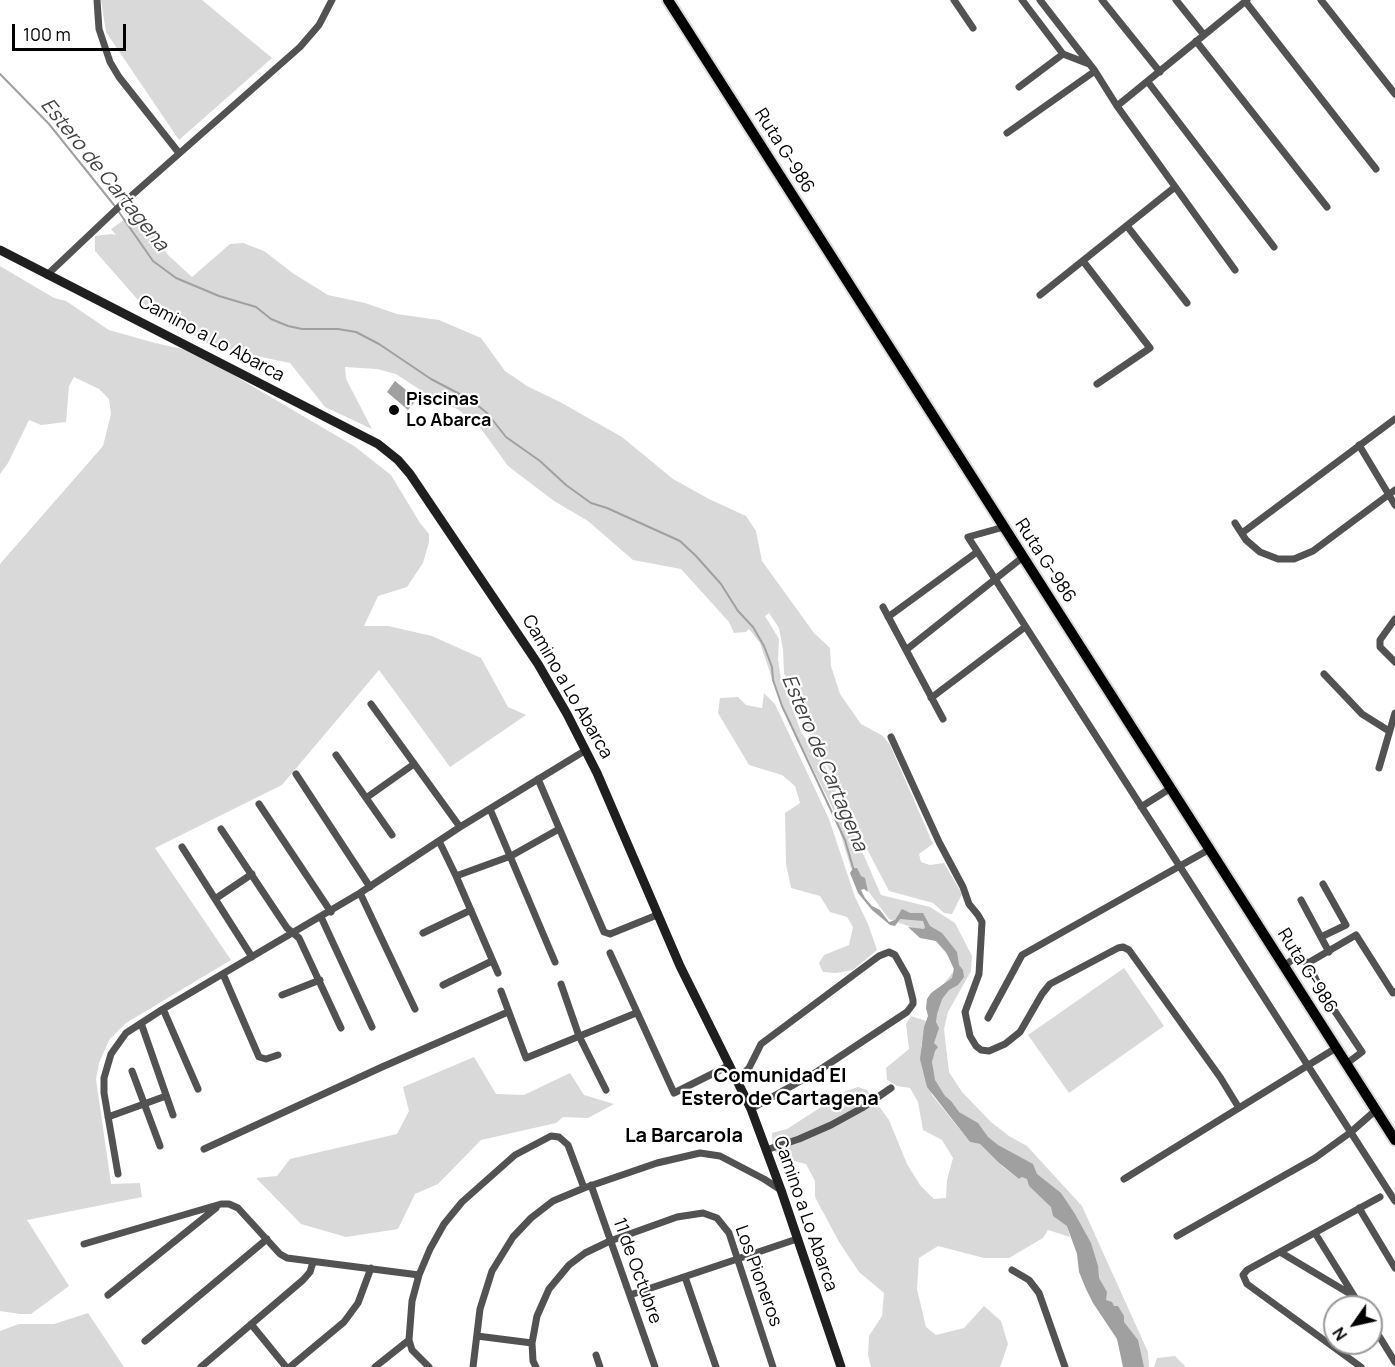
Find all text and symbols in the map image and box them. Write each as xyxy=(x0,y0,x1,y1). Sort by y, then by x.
scale bar xyxy=(15,12,129,50)
text: 100 m xyxy=(23,22,71,46)
water label: Estero de Cartagena xyxy=(35,94,173,256)
street label: Ruta G-986 xyxy=(749,105,819,197)
street label: Camino a Lo Abarca xyxy=(134,291,288,387)
place label: Piscinas Lo Abarca xyxy=(406,389,491,432)
marker: Piscinas Lo Abarca xyxy=(387,403,401,417)
street label: Ruta G-986 xyxy=(1010,515,1080,607)
street label: Camino a Lo Abarca xyxy=(517,611,617,763)
water label: Estero de Cartagena xyxy=(776,671,872,855)
street label: Ruta G-986 xyxy=(1272,925,1342,1017)
district label: Comunidad El Estero de Cartagena xyxy=(681,1064,879,1111)
district label: La Barcarola xyxy=(625,1124,743,1148)
street label: Camino a Lo Abarca xyxy=(768,1134,842,1294)
street label: 11 de Octubre xyxy=(608,1215,666,1327)
street label: Los Pioneros xyxy=(730,1223,786,1329)
north arrow xyxy=(1323,1295,1383,1355)
text: N xyxy=(1327,1323,1352,1345)

